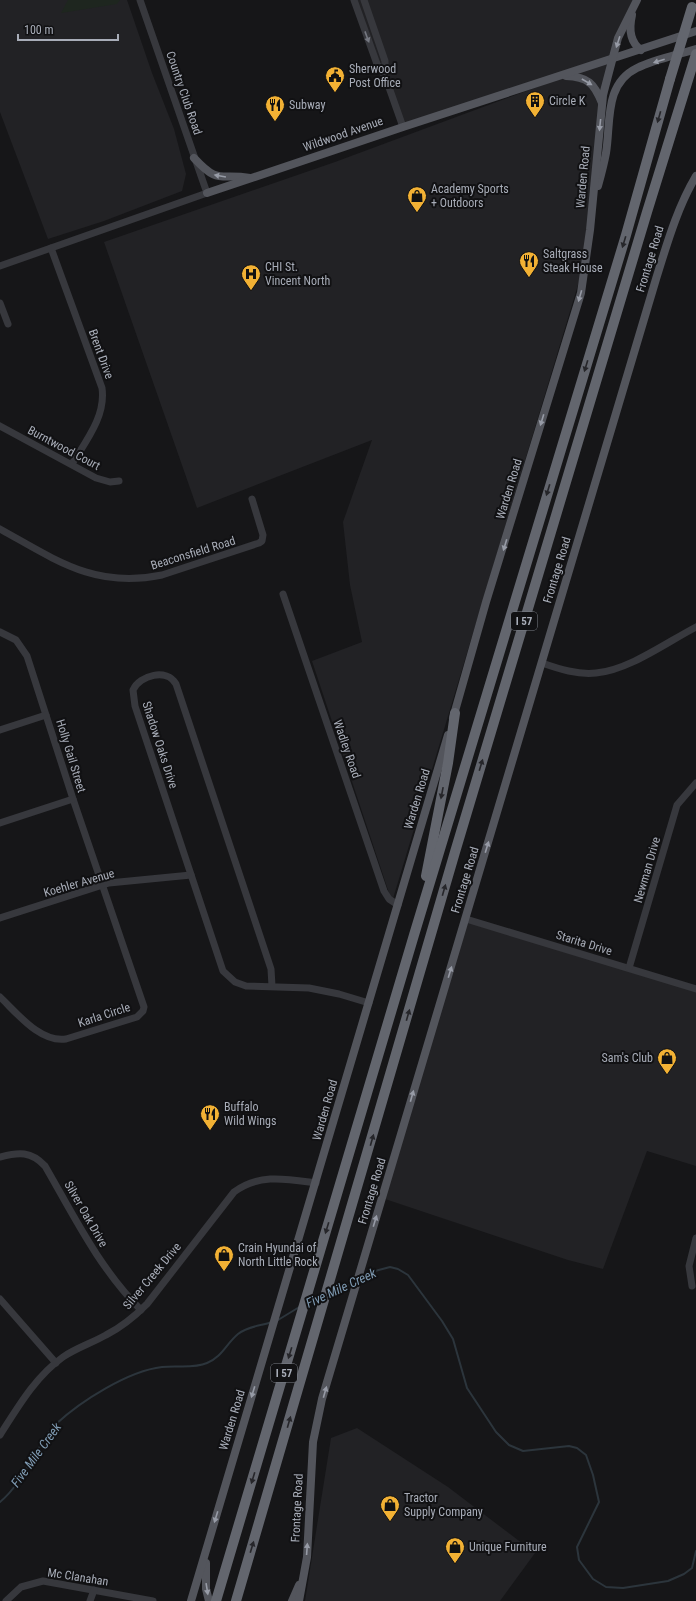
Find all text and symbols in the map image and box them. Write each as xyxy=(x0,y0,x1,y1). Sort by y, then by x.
scale bar xyxy=(18,16,118,42)
text: 100 m xyxy=(24,23,54,37)
one-way arrow xyxy=(365,31,371,43)
one-way arrow xyxy=(614,36,620,48)
street label: Country Club Road xyxy=(163,49,205,137)
one-way arrow xyxy=(653,58,665,64)
place label: Sherwood Post Office xyxy=(349,62,401,90)
public building icon: Sherwood Post Office xyxy=(324,65,346,93)
one-way arrow xyxy=(581,78,593,85)
building icon: Circle K xyxy=(524,90,546,118)
restaurant icon: Subway xyxy=(264,94,286,122)
place label: Circle K xyxy=(549,94,586,108)
place label: Subway xyxy=(289,98,325,112)
one-way arrow xyxy=(656,110,662,123)
street label: Wildwood Avenue xyxy=(301,114,385,154)
one-way arrow xyxy=(597,119,603,131)
street label: Warden Road xyxy=(573,145,593,209)
one-way arrow xyxy=(214,173,226,179)
place label: Academy Sports + Outdoors xyxy=(431,182,509,210)
shop icon: Academy Sports + Outdoors xyxy=(406,185,428,213)
street label: Frontage Road xyxy=(633,224,667,294)
one-way arrow xyxy=(621,236,627,248)
place label: Saltgrass Steak House xyxy=(543,247,603,275)
restaurant icon: Saltgrass Steak House xyxy=(518,250,540,278)
place label: CHI St. Vincent North xyxy=(265,260,331,288)
hospital icon: CHI St. Vincent North xyxy=(240,263,262,291)
one-way arrow xyxy=(577,290,583,302)
street label: Brent Drive xyxy=(86,327,117,381)
one-way arrow xyxy=(583,360,589,372)
one-way arrow xyxy=(539,414,545,426)
street label: Burntwood Court xyxy=(25,423,103,473)
street label: Warden Road xyxy=(493,457,525,521)
one-way arrow xyxy=(545,485,551,497)
street label: Beaconsfield Road xyxy=(149,533,237,573)
street label: Frontage Road xyxy=(540,535,574,605)
one-way arrow xyxy=(502,539,508,551)
road number: I 57 xyxy=(511,612,537,630)
street label: Shadow Oaks Drive xyxy=(139,700,181,791)
street label: Holly Gail Street xyxy=(53,718,89,795)
street label: Wadley Road xyxy=(330,718,364,780)
one-way arrow xyxy=(478,759,484,771)
street label: Warden Road xyxy=(401,767,433,831)
one-way arrow xyxy=(439,786,445,799)
street label: Newman Drive xyxy=(631,835,663,905)
one-way arrow xyxy=(484,841,490,853)
street label: Frontage Road xyxy=(448,845,482,915)
street label: Koehler Avenue xyxy=(42,866,116,900)
one-way arrow xyxy=(441,883,447,895)
street label: Starita Drive xyxy=(554,928,614,958)
one-way arrow xyxy=(447,966,453,978)
street label: Karla Circle xyxy=(76,1000,132,1030)
one-way arrow xyxy=(405,1008,411,1020)
shop icon: Sam's Club xyxy=(656,1047,678,1075)
place label: Sam's Club xyxy=(601,1051,653,1065)
street label: Warden Road xyxy=(310,1078,340,1142)
one-way arrow xyxy=(409,1090,415,1102)
place label: Buffalo Wild Wings xyxy=(224,1100,276,1128)
restaurant icon: Buffalo Wild Wings xyxy=(199,1103,221,1131)
one-way arrow xyxy=(369,1133,375,1145)
street label: Frontage Road xyxy=(355,1156,389,1226)
street label: Silver Oak Drive xyxy=(61,1179,111,1250)
one-way arrow xyxy=(372,1215,378,1227)
one-way arrow xyxy=(324,1223,330,1235)
street label: Silver Creek Drive xyxy=(120,1240,184,1312)
place label: Crain Hyundai of North Little Rock xyxy=(238,1241,318,1269)
shop icon: Crain Hyundai of North Little Rock xyxy=(213,1244,235,1272)
water label: Five Mile Creek xyxy=(304,1265,379,1311)
one-way arrow xyxy=(287,1347,293,1359)
road number: I 57 xyxy=(271,1364,297,1382)
one-way arrow xyxy=(250,1386,256,1398)
one-way arrow xyxy=(322,1386,328,1398)
street label: Warden Road xyxy=(216,1388,248,1452)
one-way arrow xyxy=(286,1416,292,1428)
water label: Five Mile Creek xyxy=(8,1420,64,1490)
one-way arrow xyxy=(250,1472,256,1484)
street label: Frontage Road xyxy=(288,1473,306,1543)
place label: Tractor Supply Company xyxy=(404,1491,483,1519)
shop icon: Tractor Supply Company xyxy=(379,1494,401,1522)
one-way arrow xyxy=(213,1511,219,1523)
shop icon: Unique Furniture xyxy=(444,1536,466,1564)
one-way arrow xyxy=(249,1540,255,1552)
place label: Unique Furniture xyxy=(469,1540,547,1554)
one-way arrow xyxy=(304,1543,311,1555)
street label: Mc Clanahan xyxy=(46,1565,110,1589)
one-way arrow xyxy=(204,1583,210,1595)

